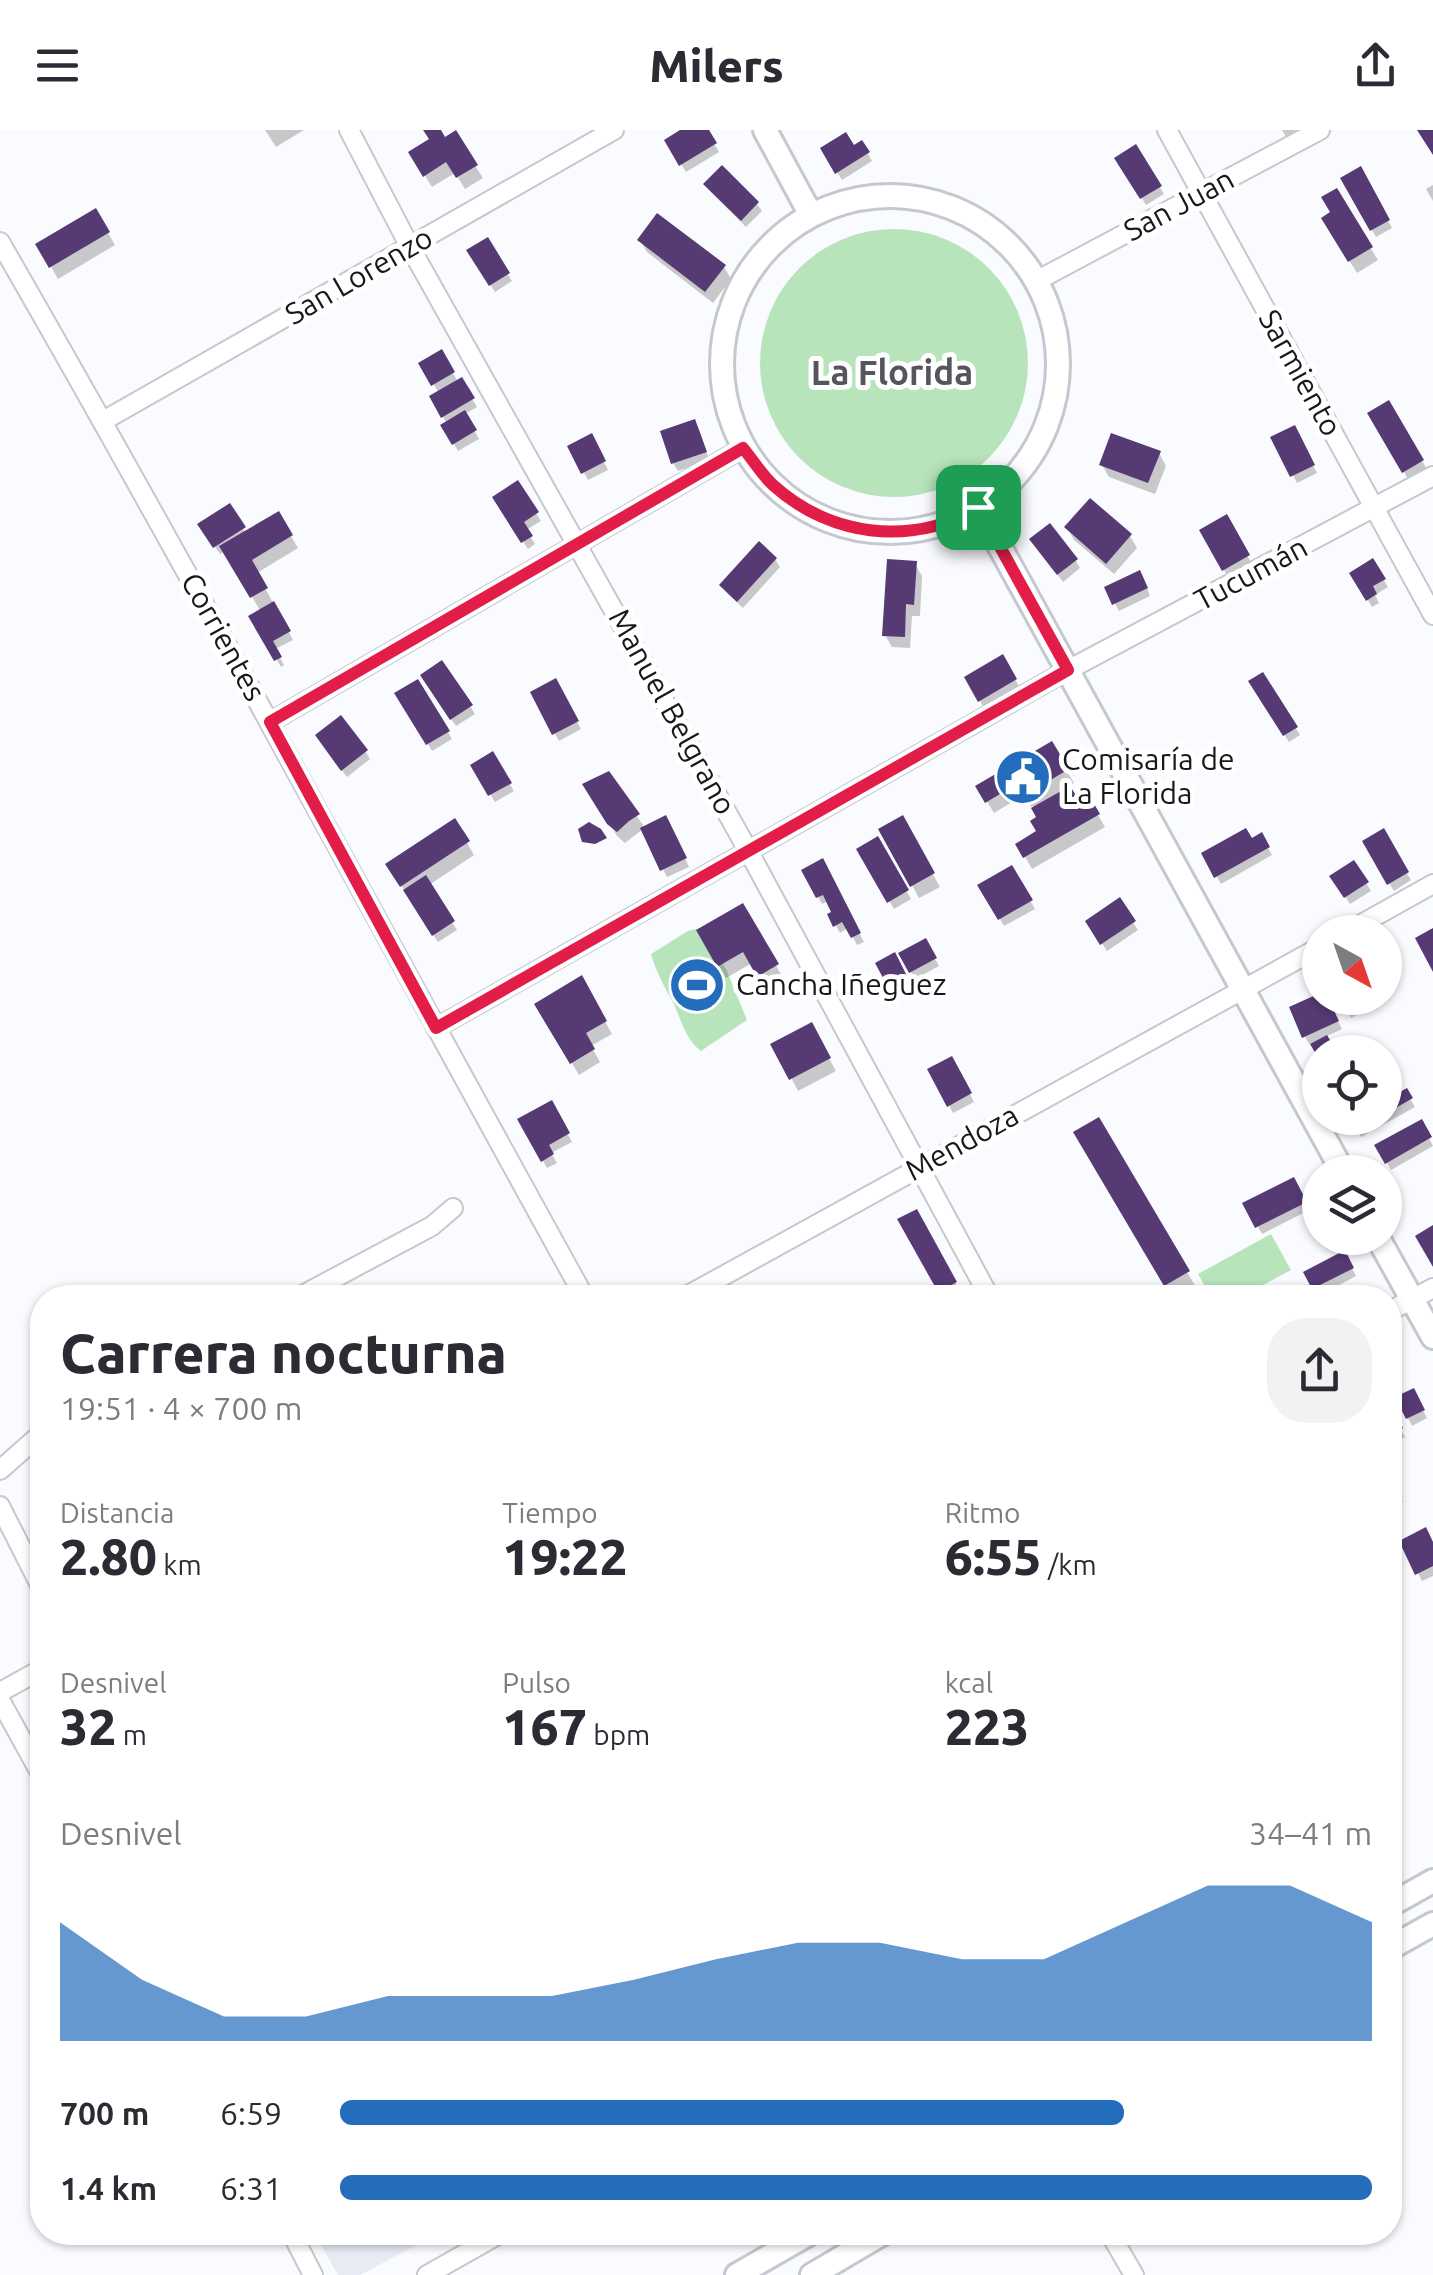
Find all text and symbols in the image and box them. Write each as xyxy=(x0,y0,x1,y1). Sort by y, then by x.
icon: menu xyxy=(30,38,85,93)
icon: share xyxy=(1348,38,1403,93)
text: Milers xyxy=(649,40,784,91)
street label: San Juan xyxy=(1118,161,1239,247)
street label: San Lorenzo xyxy=(279,219,438,331)
street label: Sarmiento xyxy=(1252,304,1349,441)
district label: La Florida xyxy=(811,352,973,392)
pin xyxy=(936,465,1021,550)
icon: arrive xyxy=(951,480,1006,535)
street label: Tucumán xyxy=(1188,529,1313,617)
street label: Corrientes xyxy=(175,567,273,706)
street label: Manuel Belgrano xyxy=(602,603,743,820)
place label: Comisaría de La Florida xyxy=(1062,742,1235,810)
public building icon: Comisaría de La Florida xyxy=(993,747,1053,807)
north arrow xyxy=(1302,915,1402,1015)
map controls xyxy=(1302,915,1402,1255)
sports icon: Cancha Iñeguez xyxy=(667,955,727,1015)
place label: Cancha Iñeguez xyxy=(736,967,946,1001)
button: locate xyxy=(1302,1035,1402,1135)
street label: Mendoza xyxy=(899,1097,1024,1187)
button: layers xyxy=(1302,1155,1402,1255)
button: share xyxy=(1267,1318,1372,1423)
text: Carrera nocturna xyxy=(60,1322,507,1383)
text: 19:51 · 4 × 700 m xyxy=(60,1390,302,1426)
text: Distancia xyxy=(60,1497,174,1528)
text: Tiempo xyxy=(502,1497,598,1528)
text: Ritmo xyxy=(945,1497,1020,1528)
text: 2.80 xyxy=(60,1528,157,1584)
text: 19:22 xyxy=(502,1528,627,1584)
text: 6:55 xyxy=(945,1528,1042,1584)
text: km xyxy=(157,1549,202,1580)
text: /km xyxy=(1042,1549,1097,1580)
text: Desnivel xyxy=(60,1667,167,1698)
text: Pulso xyxy=(502,1667,571,1698)
text: kcal xyxy=(945,1667,993,1698)
text: 32 xyxy=(60,1698,116,1754)
text: 167 xyxy=(502,1698,587,1754)
text: 223 xyxy=(945,1698,1029,1754)
text: m xyxy=(116,1719,147,1750)
text: bpm xyxy=(587,1719,650,1750)
text: Desnivel xyxy=(60,1815,182,1851)
text: 34–41 m xyxy=(1249,1815,1372,1851)
text: 700 m xyxy=(60,2095,149,2131)
text: 6:59 xyxy=(220,2095,282,2131)
text: 1.4 km xyxy=(60,2170,157,2206)
text: 6:31 xyxy=(220,2170,282,2206)

